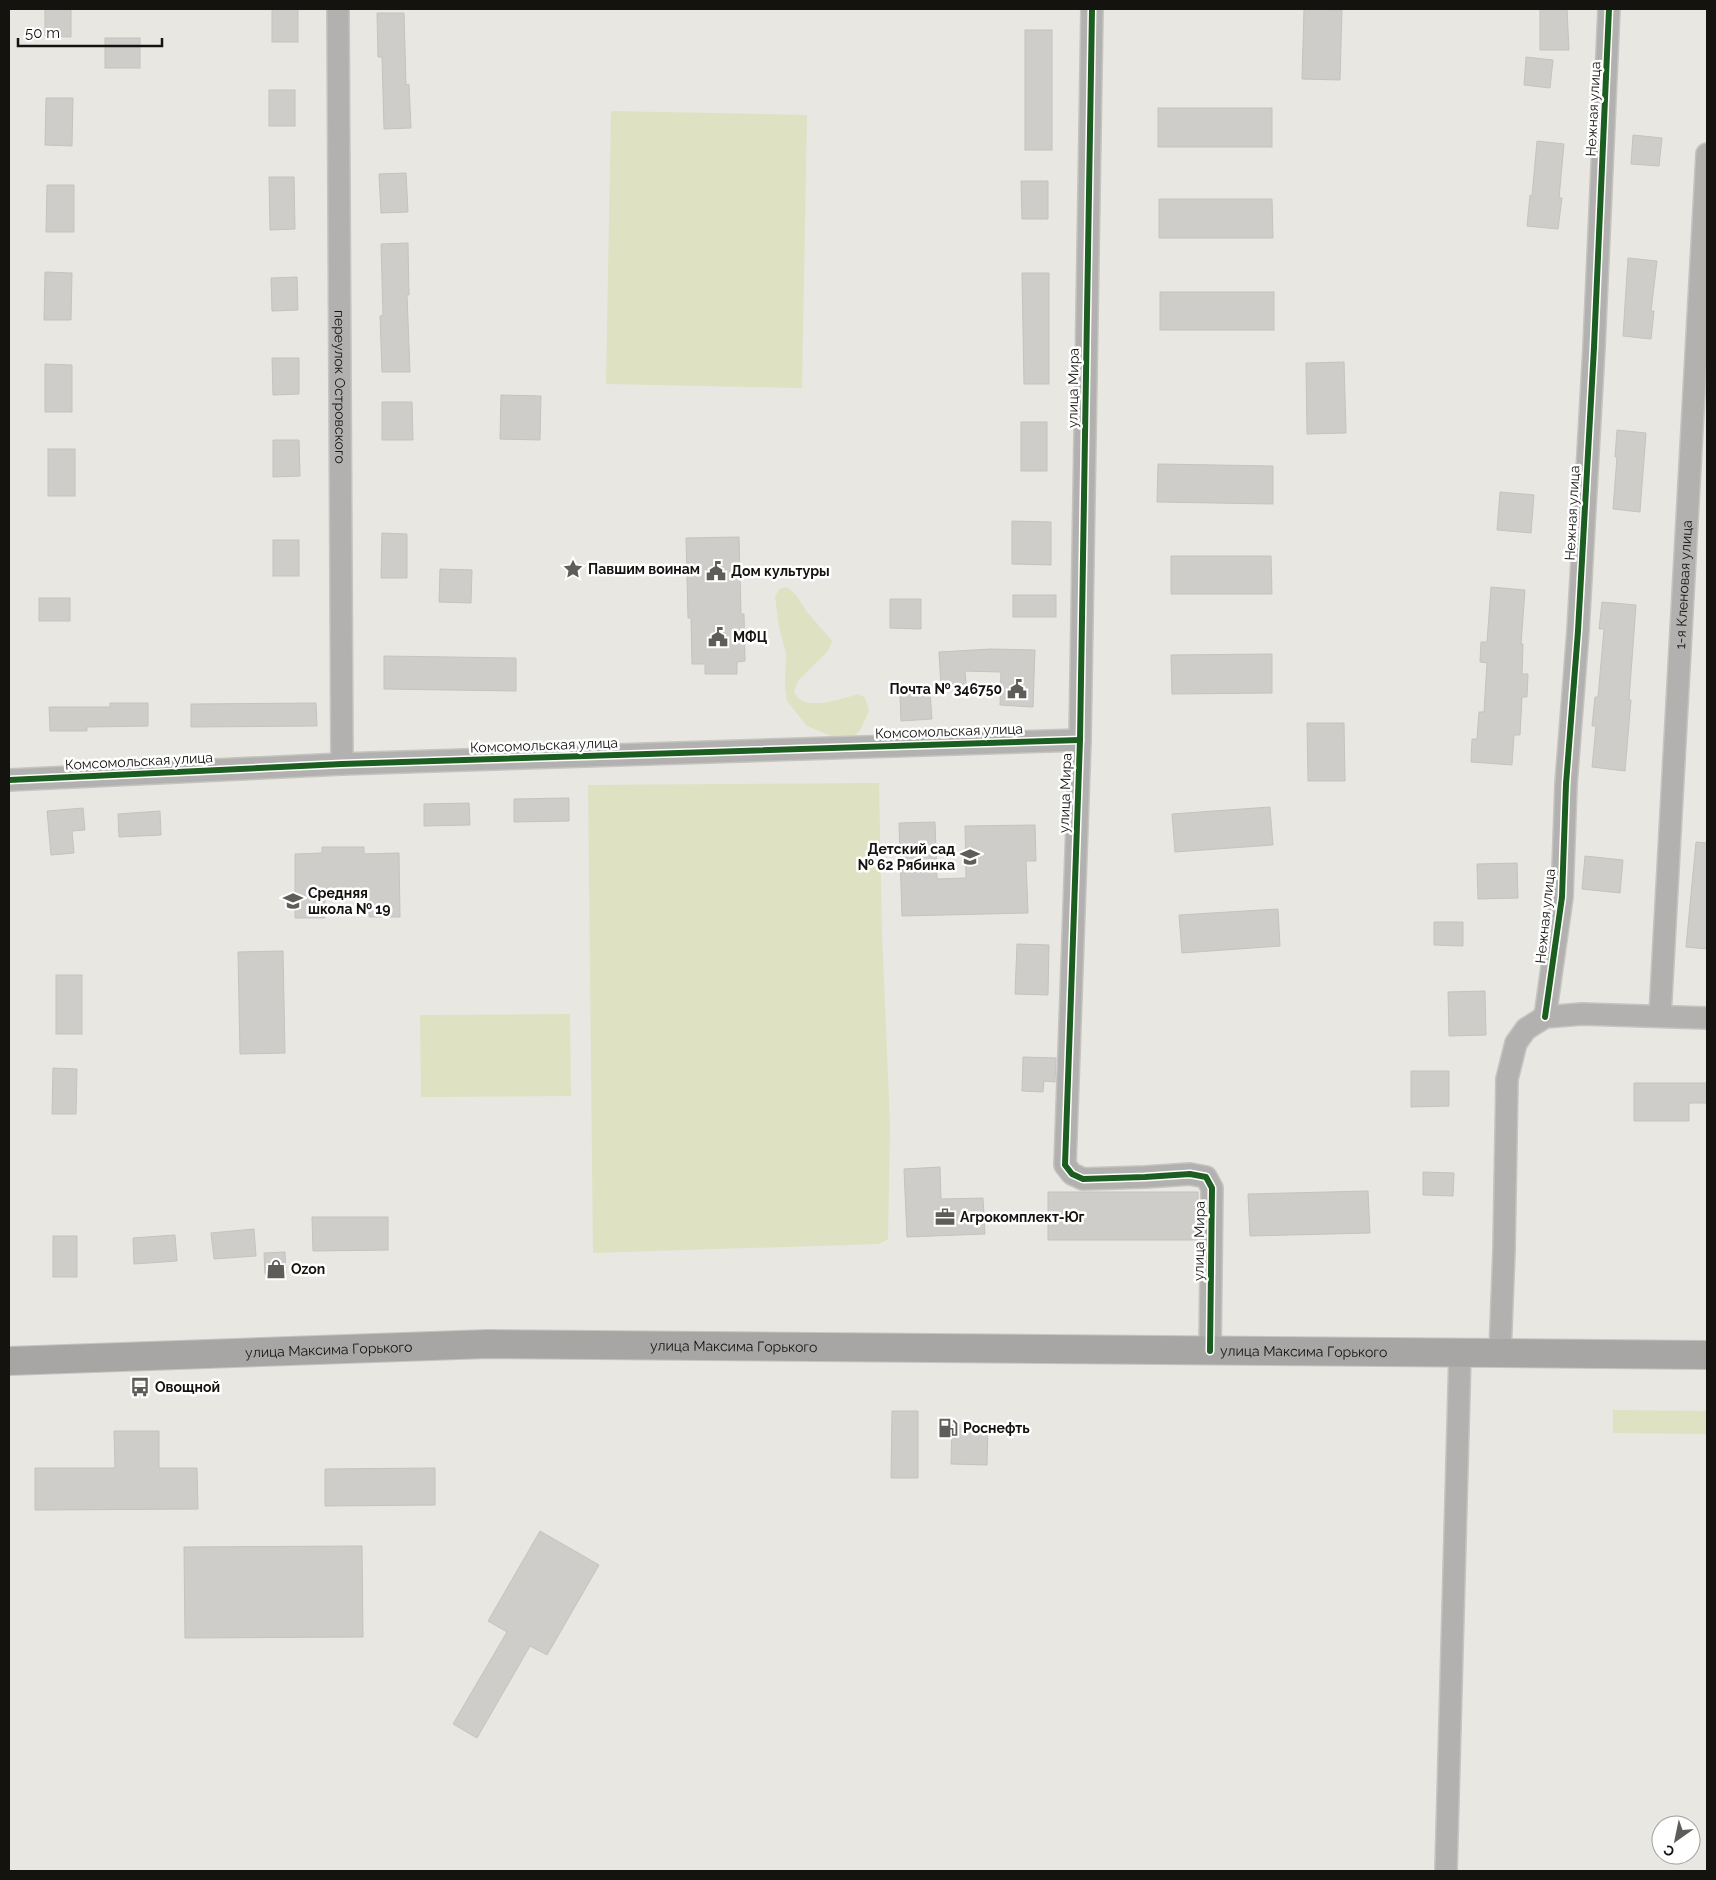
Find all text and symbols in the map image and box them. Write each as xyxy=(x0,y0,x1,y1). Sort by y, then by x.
scale bar xyxy=(18,15,161,47)
text: 50 m xyxy=(25,24,60,42)
street label: Нежная улица xyxy=(1583,61,1603,157)
street label: переулок Островского xyxy=(332,310,348,464)
street label: улица Мира xyxy=(1064,348,1082,428)
street label: Нежная улица xyxy=(1562,465,1582,561)
street label: 1-я Кленовая улица xyxy=(1672,520,1695,650)
place icon: Павшим воинам xyxy=(562,558,584,580)
public building icon: Дом культуры xyxy=(705,560,727,582)
place label: Павшим воинам xyxy=(588,561,700,577)
place label: Дом культуры xyxy=(731,563,830,579)
public building icon: МФЦ xyxy=(707,626,729,648)
place label: МФЦ xyxy=(733,629,768,645)
public building icon: Почта № 346750 xyxy=(1006,678,1028,700)
place label: Почта № 346750 xyxy=(889,681,1002,697)
street label: Комсомольская улица xyxy=(875,720,1023,742)
street label: Комсомольская улица xyxy=(470,734,618,756)
street label: Комсомольская улица xyxy=(65,749,213,773)
street label: улица Мира xyxy=(1056,753,1074,833)
place label: Детский сад № 62 Рябинка xyxy=(858,841,955,873)
school or university icon: Детский сад № 62 Рябинка xyxy=(959,846,981,868)
street label: Нежная улица xyxy=(1532,868,1558,964)
place label: Средняя школа № 19 xyxy=(308,885,391,917)
school or university icon: Средняя школа № 19 xyxy=(282,890,304,912)
street label: улица Мира xyxy=(1190,1201,1208,1281)
office icon: Агрокомплект-Юг xyxy=(934,1206,956,1228)
place label: Агрокомплект-Юг xyxy=(960,1209,1085,1225)
shop icon: Ozon xyxy=(265,1258,287,1280)
place label: Ozon xyxy=(291,1261,325,1277)
street label: улица Максима Горького xyxy=(650,1337,817,1355)
street label: улица Максима Горького xyxy=(245,1339,413,1361)
street label: улица Максима Горького xyxy=(1220,1343,1387,1360)
bus stop icon: Овощной xyxy=(129,1376,151,1398)
place label: Овощной xyxy=(155,1379,220,1395)
fuel station icon: Роснефть xyxy=(937,1417,959,1439)
place label: Роснефть xyxy=(963,1420,1030,1436)
north arrow xyxy=(1651,1815,1701,1865)
text: С xyxy=(1660,1841,1677,1860)

